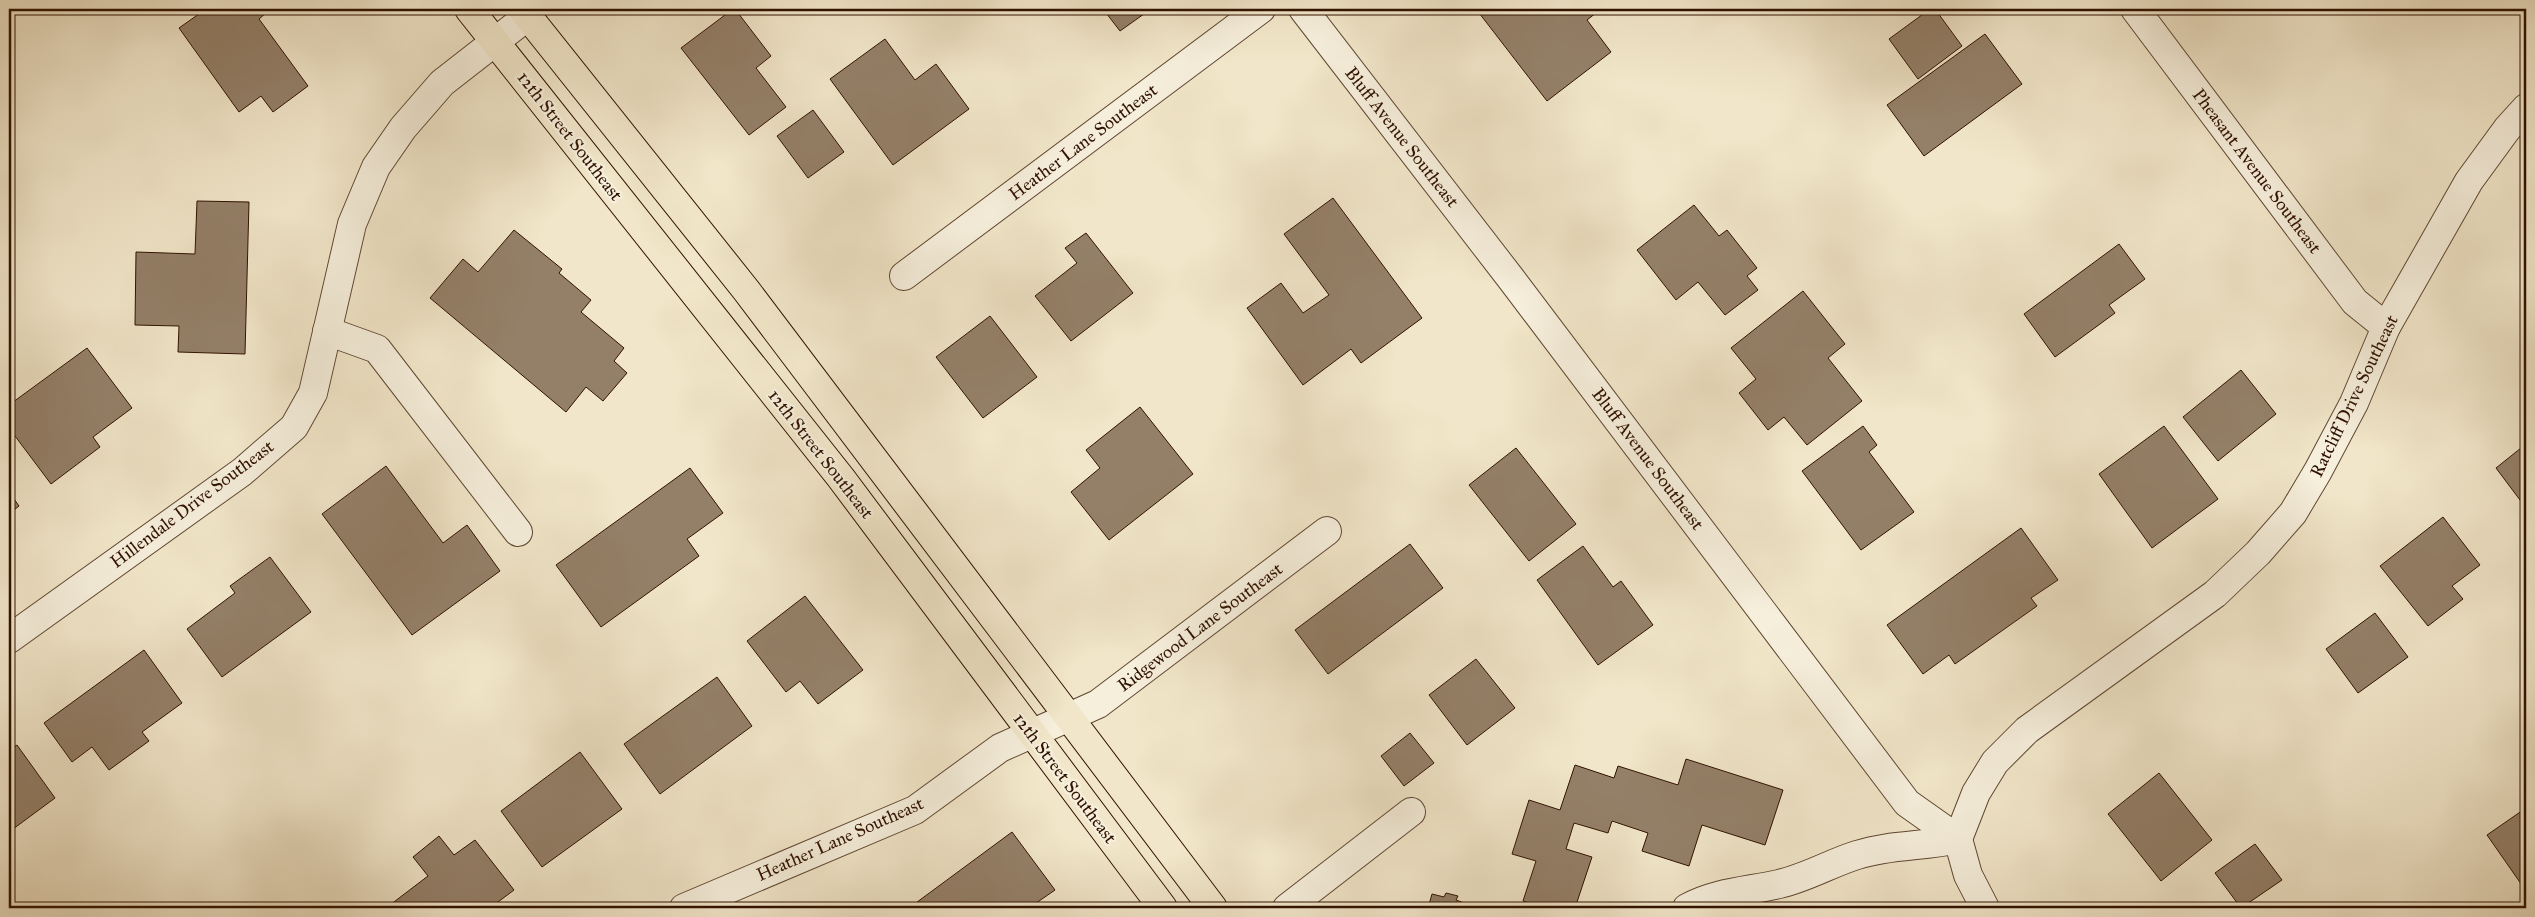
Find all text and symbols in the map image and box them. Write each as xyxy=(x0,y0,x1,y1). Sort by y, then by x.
street label: Bluff Avenue Southeast xyxy=(1340,62,1464,212)
street label: 12th Street Southeast xyxy=(513,67,628,206)
street label: Heather Lane Southeast xyxy=(1004,79,1162,205)
street label: Pheasant Avenue Southeast xyxy=(2188,84,2327,258)
street label: Ratcliff Drive Southeast xyxy=(2305,311,2403,481)
street label: Bluff Avenue Southeast xyxy=(1587,384,1709,535)
street label: 12th Street Southeast xyxy=(764,385,879,524)
street label: Hillendale Drive Southeast xyxy=(106,435,279,573)
street label: Ridgewood Lane Southeast xyxy=(1113,557,1288,697)
street label: 12th Street Southeast xyxy=(1009,708,1122,848)
street label: Heather Lane Southeast xyxy=(753,792,927,886)

